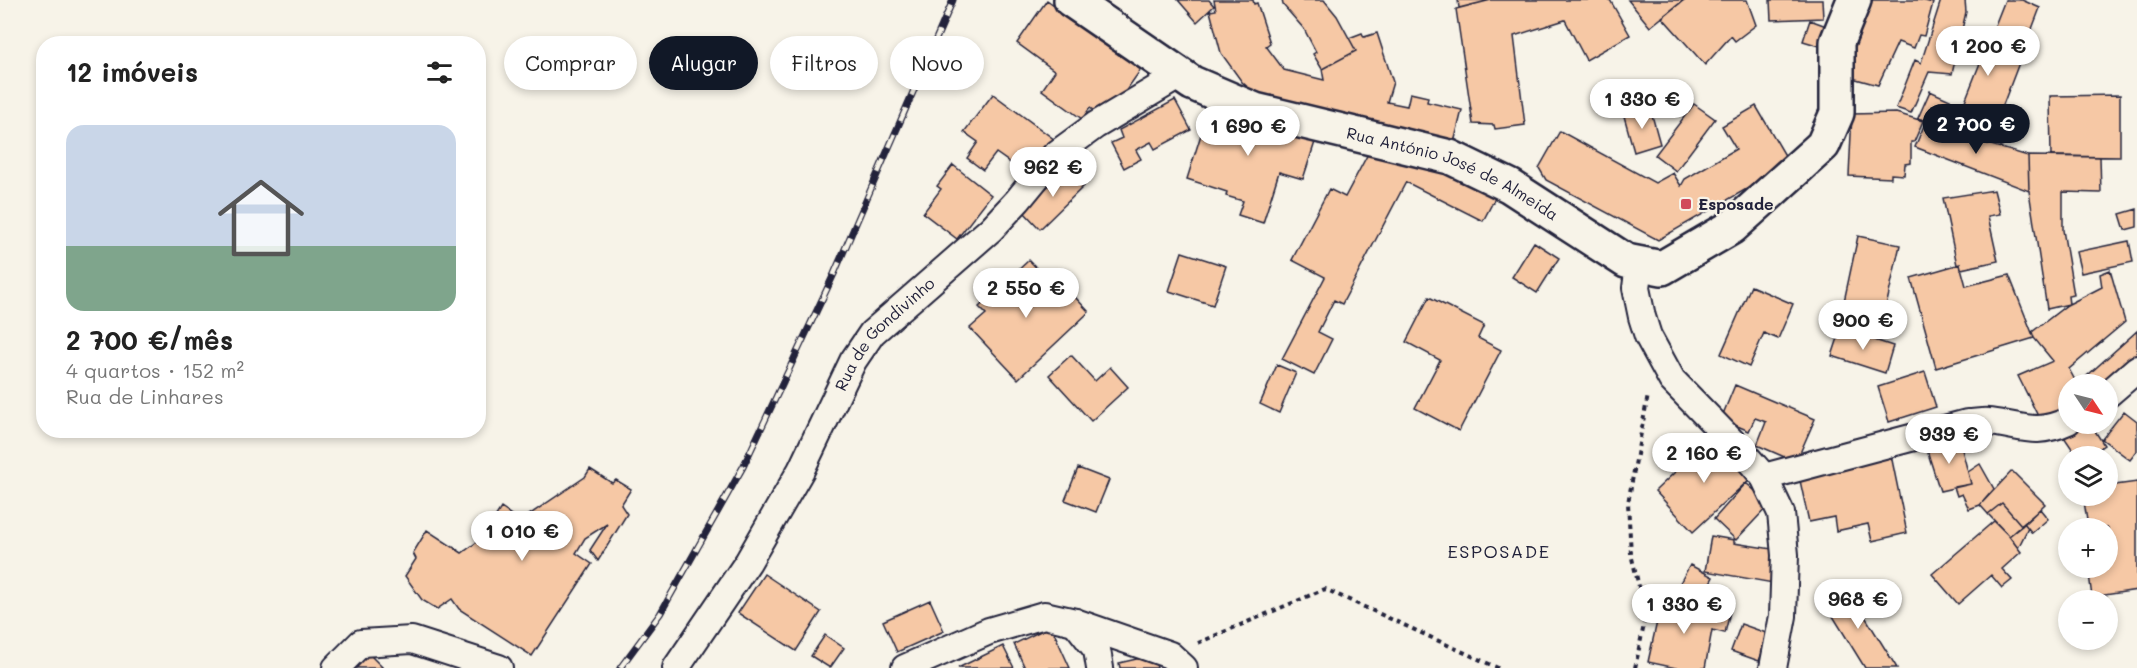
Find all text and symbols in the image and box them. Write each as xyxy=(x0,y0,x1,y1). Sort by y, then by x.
pin: 1 200 € xyxy=(1933,26,2043,77)
text: 1 200 € xyxy=(1950,32,2026,58)
chip: Comprar xyxy=(504,36,637,90)
chip: Alugar xyxy=(649,36,758,90)
chip: Filtros xyxy=(770,36,878,90)
chip: Novo xyxy=(890,36,984,90)
text: 12 imóveis xyxy=(66,55,198,89)
icon: filters xyxy=(423,56,456,89)
pin: 1 330 € xyxy=(1587,79,1697,130)
text: 1 330 € xyxy=(1604,85,1680,111)
pin: 2 700 € xyxy=(1921,104,2031,155)
pin: 1 690 € xyxy=(1193,106,1303,157)
text: 2 700 € xyxy=(1937,110,2015,136)
text: 1 690 € xyxy=(1210,112,1286,138)
street label: Rua António José de Almeida xyxy=(1345,121,1563,225)
pin: 962 € xyxy=(1011,147,1095,198)
text: 962 € xyxy=(1024,153,1082,179)
icon: home xyxy=(207,164,315,272)
place label: Esposade xyxy=(1698,193,1774,214)
marker: Esposade xyxy=(1679,197,1693,211)
pin: 2 550 € xyxy=(971,268,1081,319)
street label: Rua de Gondivinho xyxy=(829,272,939,394)
text: 2 550 € xyxy=(987,274,1065,300)
pin: 900 € xyxy=(1821,300,1905,351)
text: 900 € xyxy=(1832,306,1894,332)
text: 2 700 €/mês xyxy=(66,323,233,357)
text: 4 quartos · 152 m² xyxy=(66,357,244,383)
north arrow xyxy=(2058,374,2118,434)
map controls xyxy=(2058,374,2118,650)
text: Rua de Linhares xyxy=(66,383,224,409)
pin: 939 € xyxy=(1907,414,1991,465)
text: 939 € xyxy=(1919,420,1979,446)
pin: 2 160 € xyxy=(1649,433,1759,484)
text: 2 160 € xyxy=(1666,439,1742,465)
button: layers xyxy=(2058,446,2118,506)
pin: 1 010 € xyxy=(467,511,577,562)
text: 1 010 € xyxy=(485,517,559,543)
button: + xyxy=(2058,518,2118,578)
district label: ESPOSADE xyxy=(1448,539,1550,563)
pin: 968 € xyxy=(1816,579,1900,630)
pin: 1 330 € xyxy=(1629,584,1739,635)
text: 968 € xyxy=(1828,585,1888,611)
text: 1 330 € xyxy=(1646,590,1722,616)
button: − xyxy=(2058,590,2118,650)

